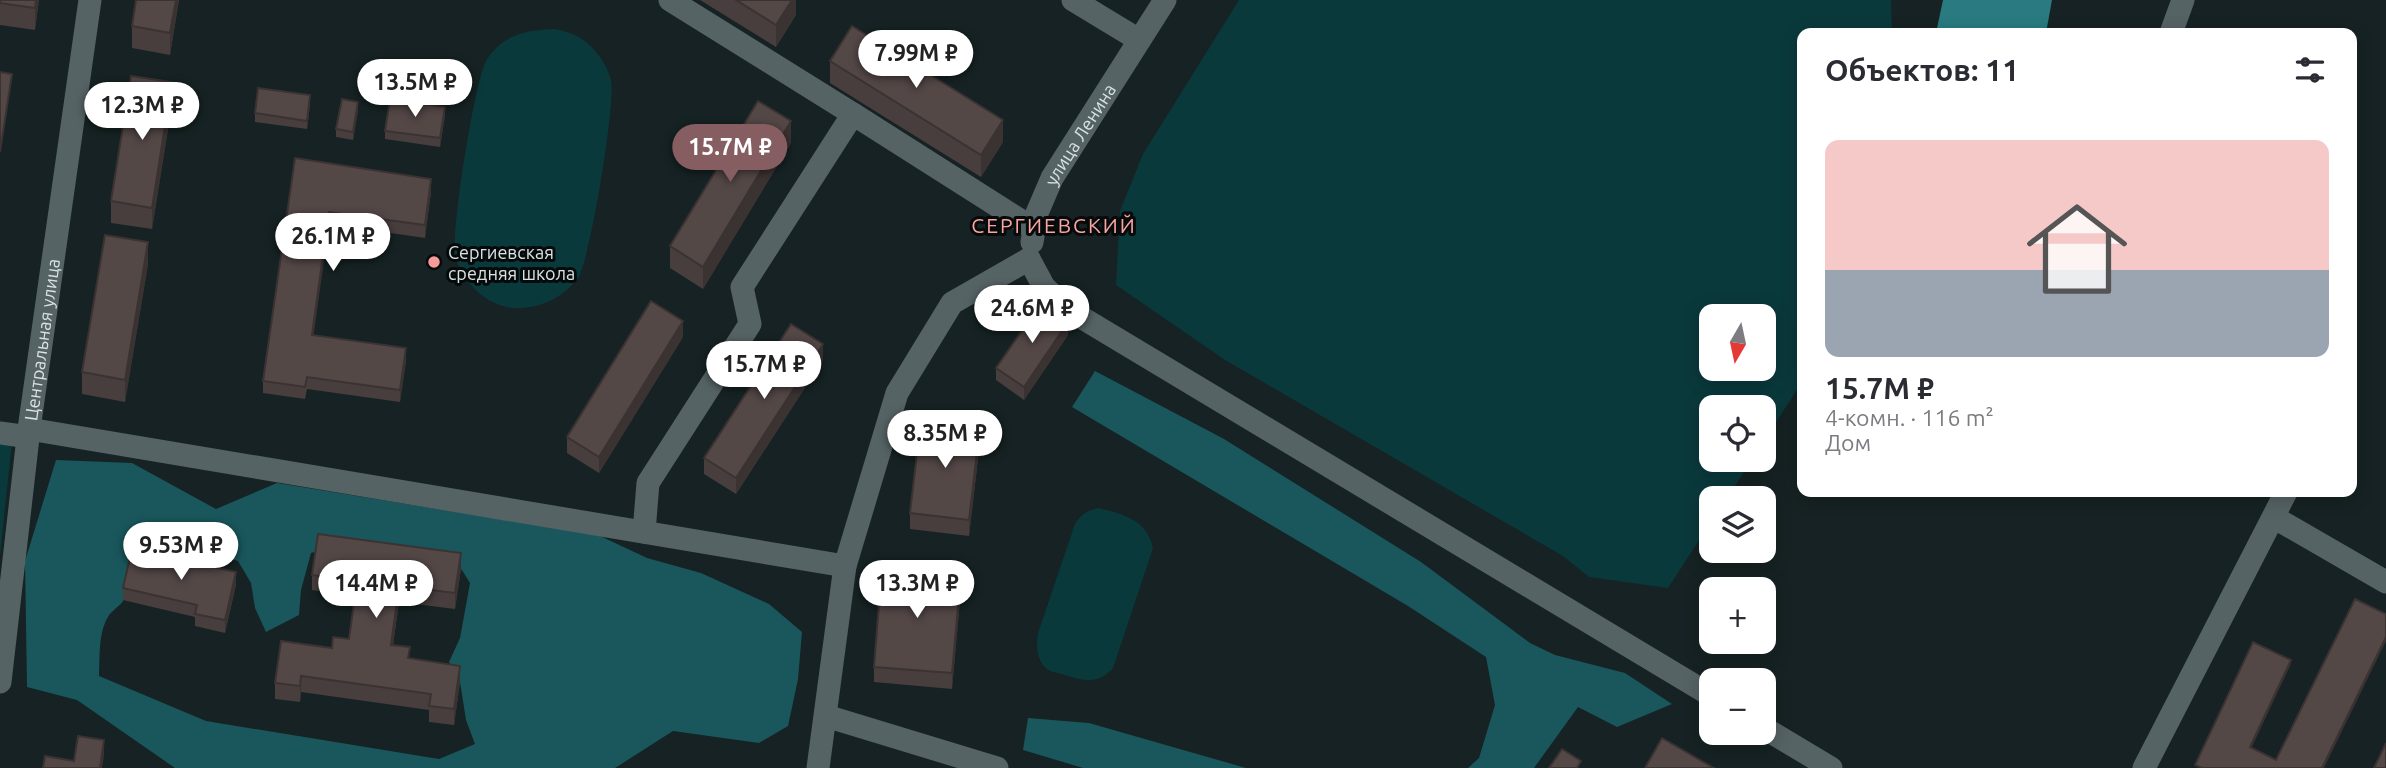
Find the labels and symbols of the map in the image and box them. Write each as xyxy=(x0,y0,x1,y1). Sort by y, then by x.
pin: 7.99M ₽ xyxy=(851,31,981,90)
pin: 13.5M ₽ xyxy=(350,60,480,119)
street label: улица Ленина xyxy=(1040,80,1119,188)
pin: 12.3M ₽ xyxy=(77,82,207,142)
pin: 15.7M ₽ xyxy=(665,124,795,184)
district label: СЕРГИЕВСКИЙ xyxy=(971,213,1137,237)
pin: 26.1M ₽ xyxy=(268,214,398,273)
place label: Сергиевская средняя школа xyxy=(448,242,575,283)
marker: Сергиевская средняя школа xyxy=(426,254,442,270)
street label: Центральная улица xyxy=(20,257,63,422)
pin: 24.6M ₽ xyxy=(967,286,1097,345)
north arrow xyxy=(1699,304,1776,382)
pin: 15.7M ₽ xyxy=(699,342,829,401)
pin: 8.35M ₽ xyxy=(880,410,1010,470)
pin: 9.53M ₽ xyxy=(116,522,246,582)
pin: 14.4M ₽ xyxy=(311,560,441,620)
pin: 13.3M ₽ xyxy=(852,560,982,620)

